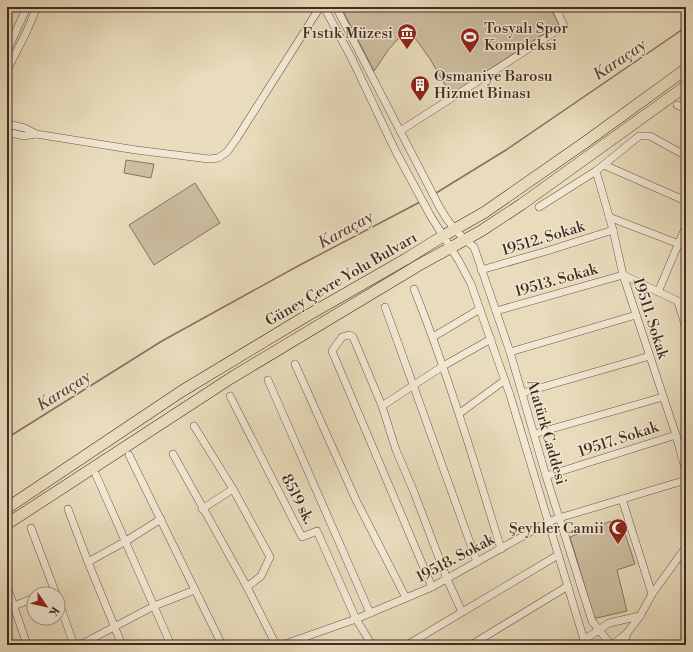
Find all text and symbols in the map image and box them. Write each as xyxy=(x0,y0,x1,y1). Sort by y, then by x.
place label: Tosyalı Spor Kompleksi xyxy=(484,19,569,55)
museum icon: Fıstık Müzesi xyxy=(396,22,418,50)
place label: Fıstık Müzesi xyxy=(302,24,393,43)
sports icon: Tosyalı Spor Kompleksi xyxy=(459,26,481,54)
water label: Karaçay xyxy=(589,34,651,85)
place label: Osmaniye Barosu Hizmet Binası xyxy=(434,67,553,103)
building icon: Osmaniye Barosu Hizmet Binası xyxy=(409,74,431,102)
water label: Karaçay xyxy=(314,206,377,253)
street label: 19512. Sokak xyxy=(499,217,588,260)
street label: Güney Çevre Yolu Bulvarı xyxy=(262,228,421,331)
street label: 19513. Sokak xyxy=(513,259,601,301)
street label: 19511. Sokak xyxy=(628,275,673,362)
water label: Karaçay xyxy=(33,366,95,415)
street label: Atatürk Caddesi xyxy=(522,376,571,487)
street label: 19517. Sokak xyxy=(576,417,662,461)
street label: 8519 sk. xyxy=(277,471,318,528)
mosque icon: Şeyhler Camii xyxy=(607,517,629,545)
place label: Şeyhler Camii xyxy=(509,519,604,538)
street label: 19518. Sokak xyxy=(413,529,499,587)
north arrow xyxy=(26,586,66,626)
text: K xyxy=(45,603,62,620)

